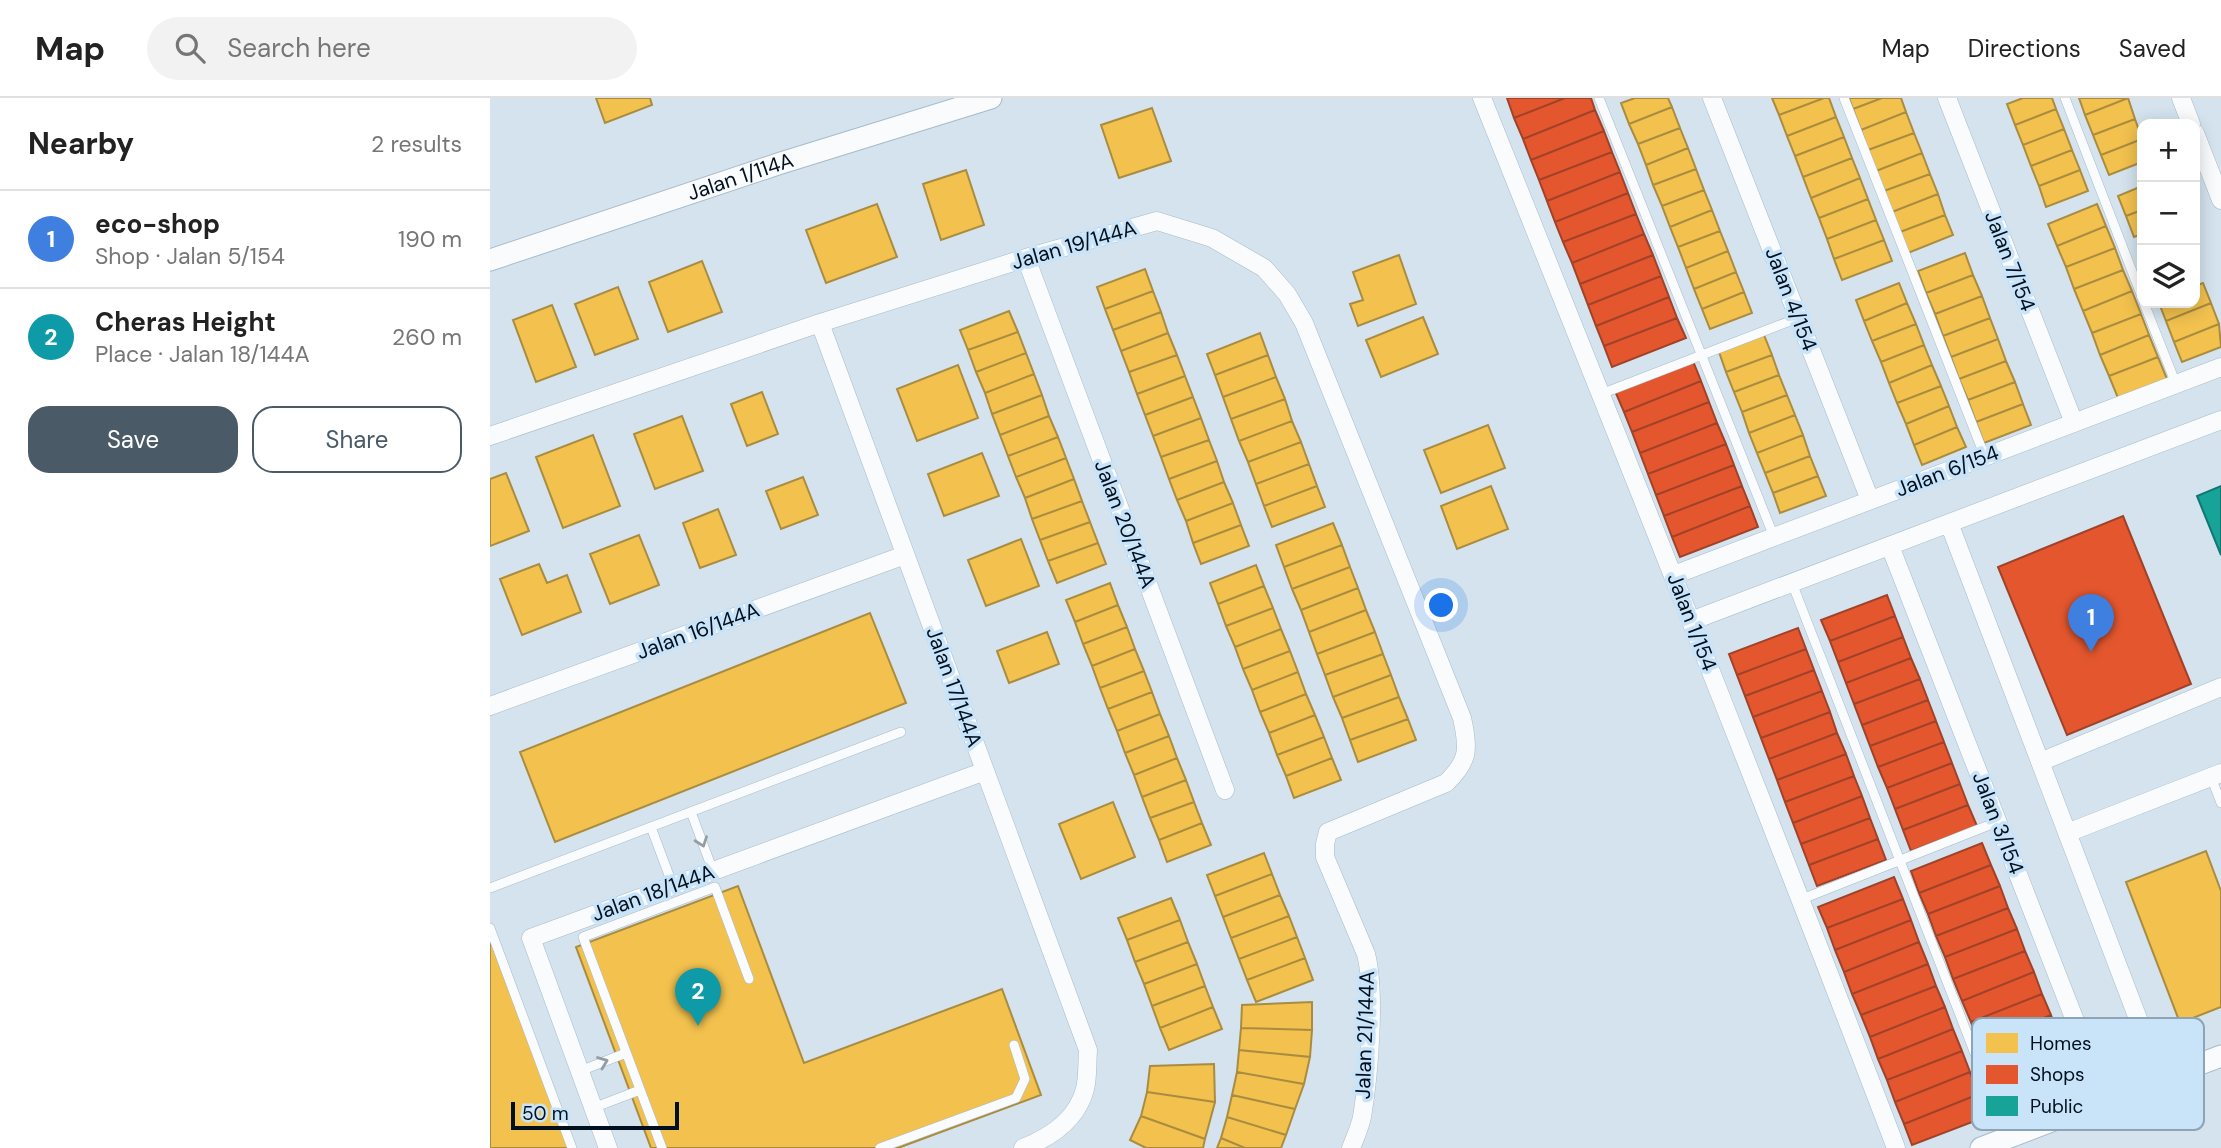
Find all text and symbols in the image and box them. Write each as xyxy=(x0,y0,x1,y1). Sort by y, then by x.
search box xyxy=(147,17,637,80)
text: Map xyxy=(35,27,105,70)
icon: search xyxy=(171,29,209,67)
text: Search here xyxy=(227,31,371,65)
text: Map xyxy=(1882,33,1930,64)
text: Directions xyxy=(1968,33,2081,64)
text: Saved xyxy=(2119,33,2186,64)
map controls xyxy=(2137,119,2200,308)
button: + xyxy=(2137,119,2200,182)
text: Nearby xyxy=(28,124,134,163)
text: 2 results xyxy=(371,129,462,159)
street label: Jalan 1/114A xyxy=(684,146,797,207)
button: − xyxy=(2137,182,2200,245)
text: eco-shop xyxy=(95,207,220,241)
street label: Jalan 7/154 xyxy=(1978,207,2042,315)
street label: Jalan 19/144A xyxy=(1008,214,1140,276)
text: 1 xyxy=(47,224,55,254)
text: 190 m xyxy=(398,224,462,254)
text: Shop · Jalan 5/154 xyxy=(95,241,285,271)
street label: Jalan 4/154 xyxy=(1758,243,1824,355)
button: layers xyxy=(2137,245,2200,308)
text: Cheras Height xyxy=(95,305,276,339)
text: 2 xyxy=(44,322,58,352)
text: 260 m xyxy=(392,322,462,352)
text: Place · Jalan 18/144A xyxy=(95,339,310,369)
button: Save xyxy=(28,406,238,473)
button: Share xyxy=(252,406,462,473)
street label: Jalan 6/154 xyxy=(1891,438,2003,503)
street label: Jalan 20/144A xyxy=(1088,456,1162,592)
street label: Jalan 1/154 xyxy=(1661,569,1724,675)
your location xyxy=(1424,588,1458,622)
pin: 1 xyxy=(2068,594,2114,652)
street label: Jalan 16/144A xyxy=(633,596,763,666)
street label: Jalan 17/144A xyxy=(919,623,989,751)
street label: Jalan 3/154 xyxy=(1966,768,2030,878)
one-way arrow xyxy=(694,835,708,847)
street label: Jalan 18/144A xyxy=(588,858,718,928)
pin: 2 xyxy=(675,968,721,1026)
street label: Jalan 21/144A xyxy=(1349,970,1381,1100)
legend xyxy=(1972,1018,2204,1130)
text: Homes xyxy=(2030,1031,2091,1056)
one-way arrow xyxy=(596,1056,608,1070)
text: Shops xyxy=(2030,1062,2085,1087)
text: Public xyxy=(2030,1094,2083,1119)
scale bar xyxy=(511,1099,679,1131)
text: 50 m xyxy=(522,1101,569,1126)

